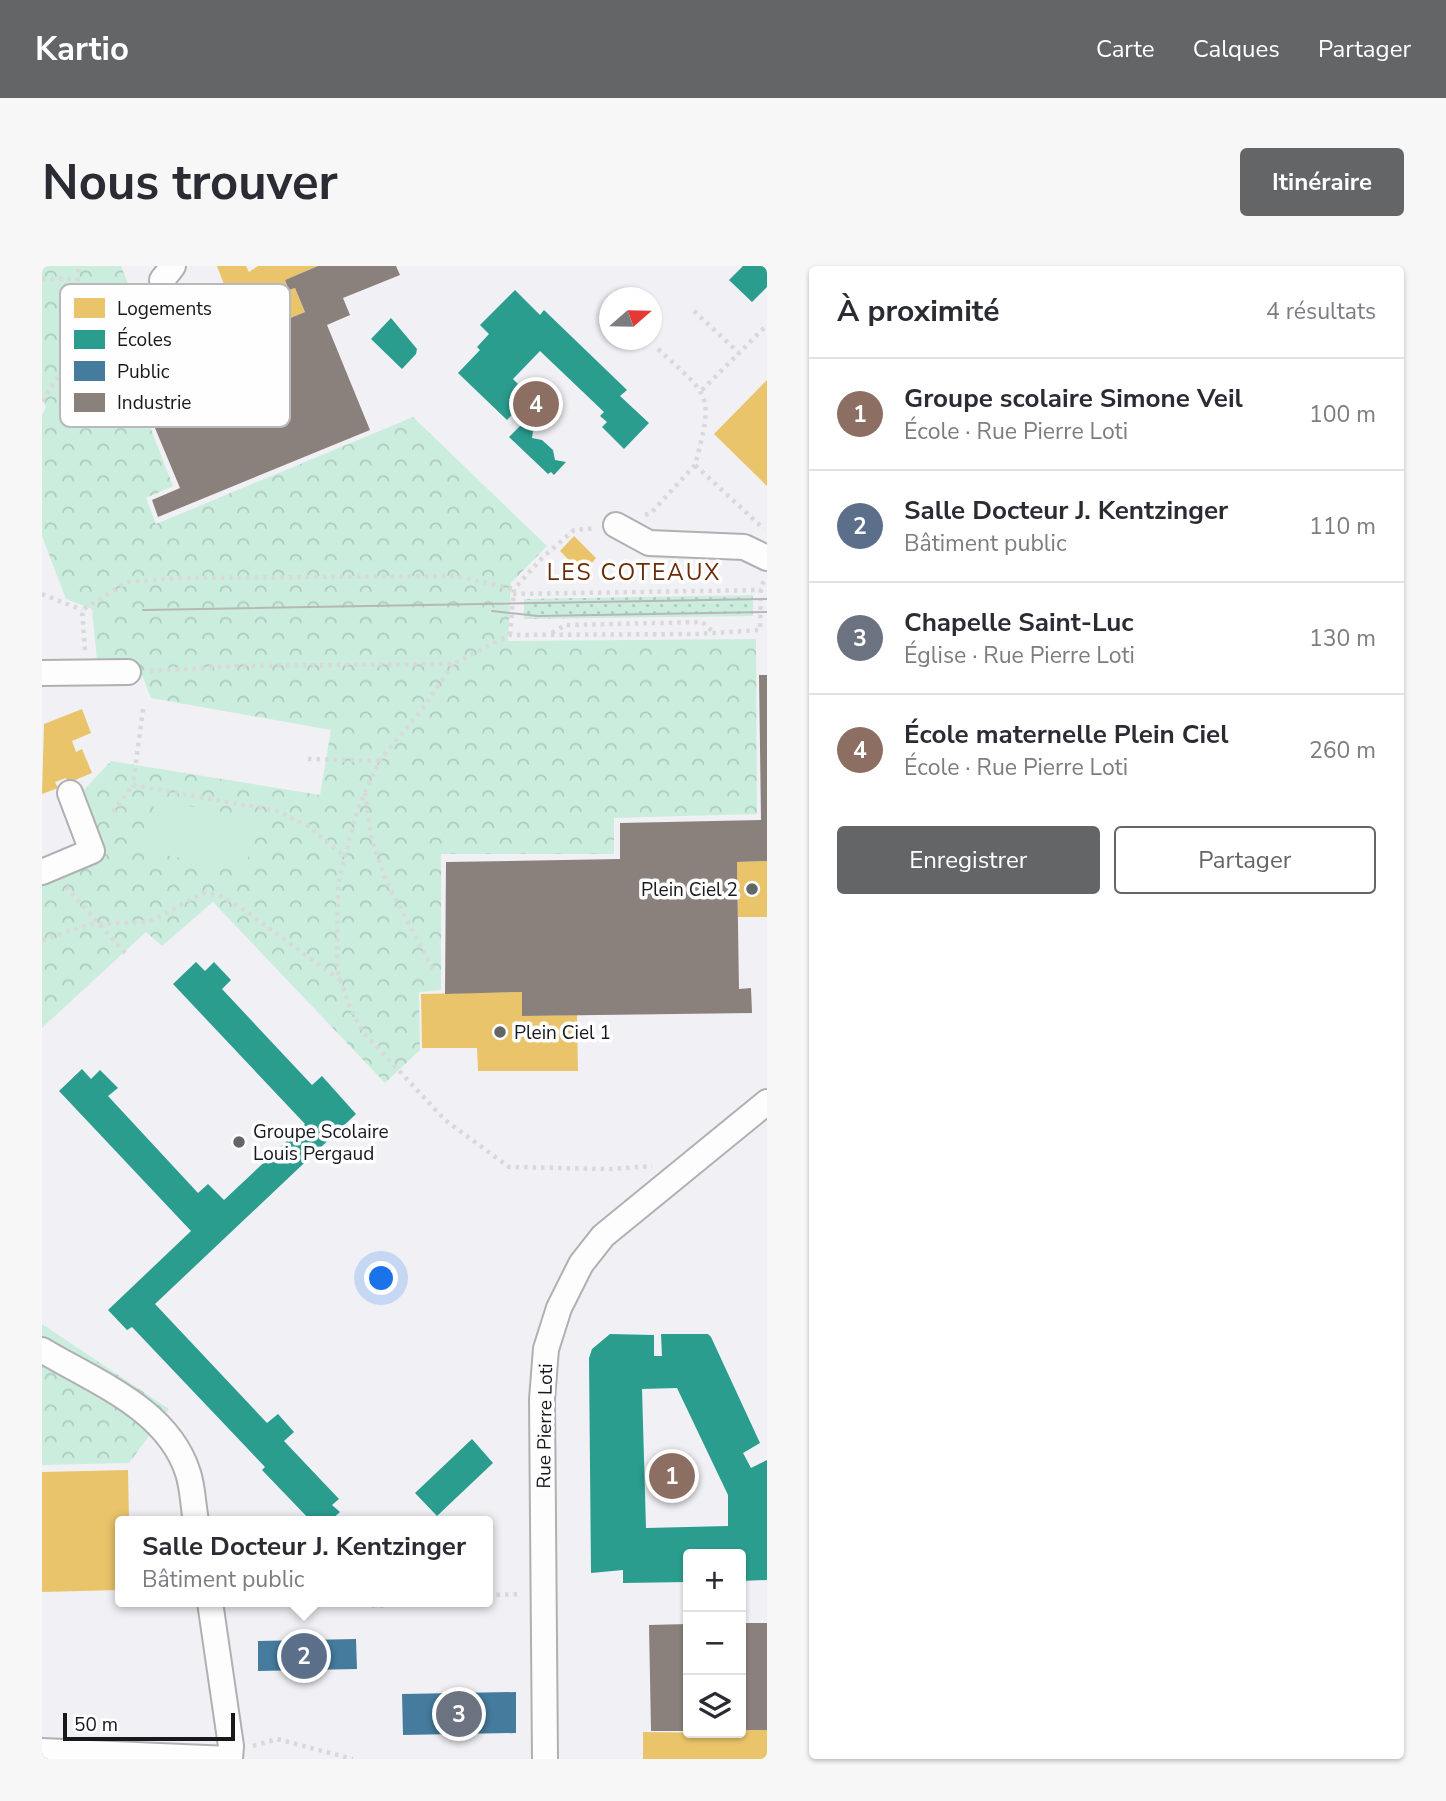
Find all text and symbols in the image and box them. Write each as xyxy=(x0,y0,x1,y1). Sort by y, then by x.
text: Kartio xyxy=(35,27,129,72)
text: Carte xyxy=(1096,33,1155,65)
text: Calques xyxy=(1193,33,1280,65)
text: Partager xyxy=(1318,33,1411,65)
button: Itinéraire xyxy=(1240,148,1404,216)
text: Nous trouver xyxy=(42,149,338,216)
legend xyxy=(60,284,290,427)
north arrow xyxy=(599,287,662,350)
text: À proximité xyxy=(837,291,999,332)
text: Logements xyxy=(117,296,212,322)
text: 4 résultats xyxy=(1266,296,1376,327)
text: Écoles xyxy=(117,327,172,353)
text: Public xyxy=(117,359,170,385)
pin: 4 xyxy=(513,378,559,430)
text: Groupe scolaire Simone Veil xyxy=(904,381,1243,416)
text: Industrie xyxy=(117,390,191,416)
text: 1 xyxy=(853,399,867,430)
text: 100 m xyxy=(1309,399,1376,430)
text: École · Rue Pierre Loti xyxy=(904,416,1128,447)
text: Salle Docteur J. Kentzinger xyxy=(904,493,1228,528)
text: 2 xyxy=(853,511,867,542)
text: 110 m xyxy=(1309,511,1376,542)
text: Bâtiment public xyxy=(904,528,1067,559)
district label: LES COTEAUX xyxy=(547,557,721,588)
text: Chapelle Saint-Luc xyxy=(904,605,1134,640)
text: 3 xyxy=(853,623,867,654)
text: 130 m xyxy=(1309,623,1376,654)
text: Église · Rue Pierre Loti xyxy=(904,640,1135,671)
text: École maternelle Plein Ciel xyxy=(904,717,1228,752)
text: 4 xyxy=(853,735,867,766)
text: 260 m xyxy=(1309,735,1376,766)
text: École · Rue Pierre Loti xyxy=(904,752,1128,783)
button: Enregistrer xyxy=(837,826,1100,894)
button: Partager xyxy=(1114,826,1376,894)
place label: Plein Ciel 2 xyxy=(641,877,738,903)
marker: Plein Ciel 2 xyxy=(744,881,760,897)
place label: Plein Ciel 1 xyxy=(514,1020,611,1046)
marker: Plein Ciel 1 xyxy=(492,1024,508,1040)
place label: Groupe Scolaire Louis Pergaud xyxy=(253,1119,389,1167)
marker: Groupe Scolaire Louis Pergaud xyxy=(231,1134,247,1150)
your location xyxy=(364,1261,398,1295)
street label: Rue Pierre Loti xyxy=(531,1363,559,1489)
pin: 1 xyxy=(649,1450,695,1502)
popup xyxy=(115,1516,493,1607)
text: Salle Docteur J. Kentzinger xyxy=(142,1529,466,1564)
map controls xyxy=(683,1549,746,1738)
button: + xyxy=(683,1549,746,1612)
text: Bâtiment public xyxy=(142,1564,304,1595)
button: − xyxy=(683,1612,746,1675)
pin: 2 xyxy=(281,1630,327,1682)
button: layers xyxy=(683,1675,746,1738)
pin: 3 xyxy=(436,1688,482,1740)
scale bar xyxy=(63,1710,234,1742)
text: 50 m xyxy=(74,1712,118,1738)

